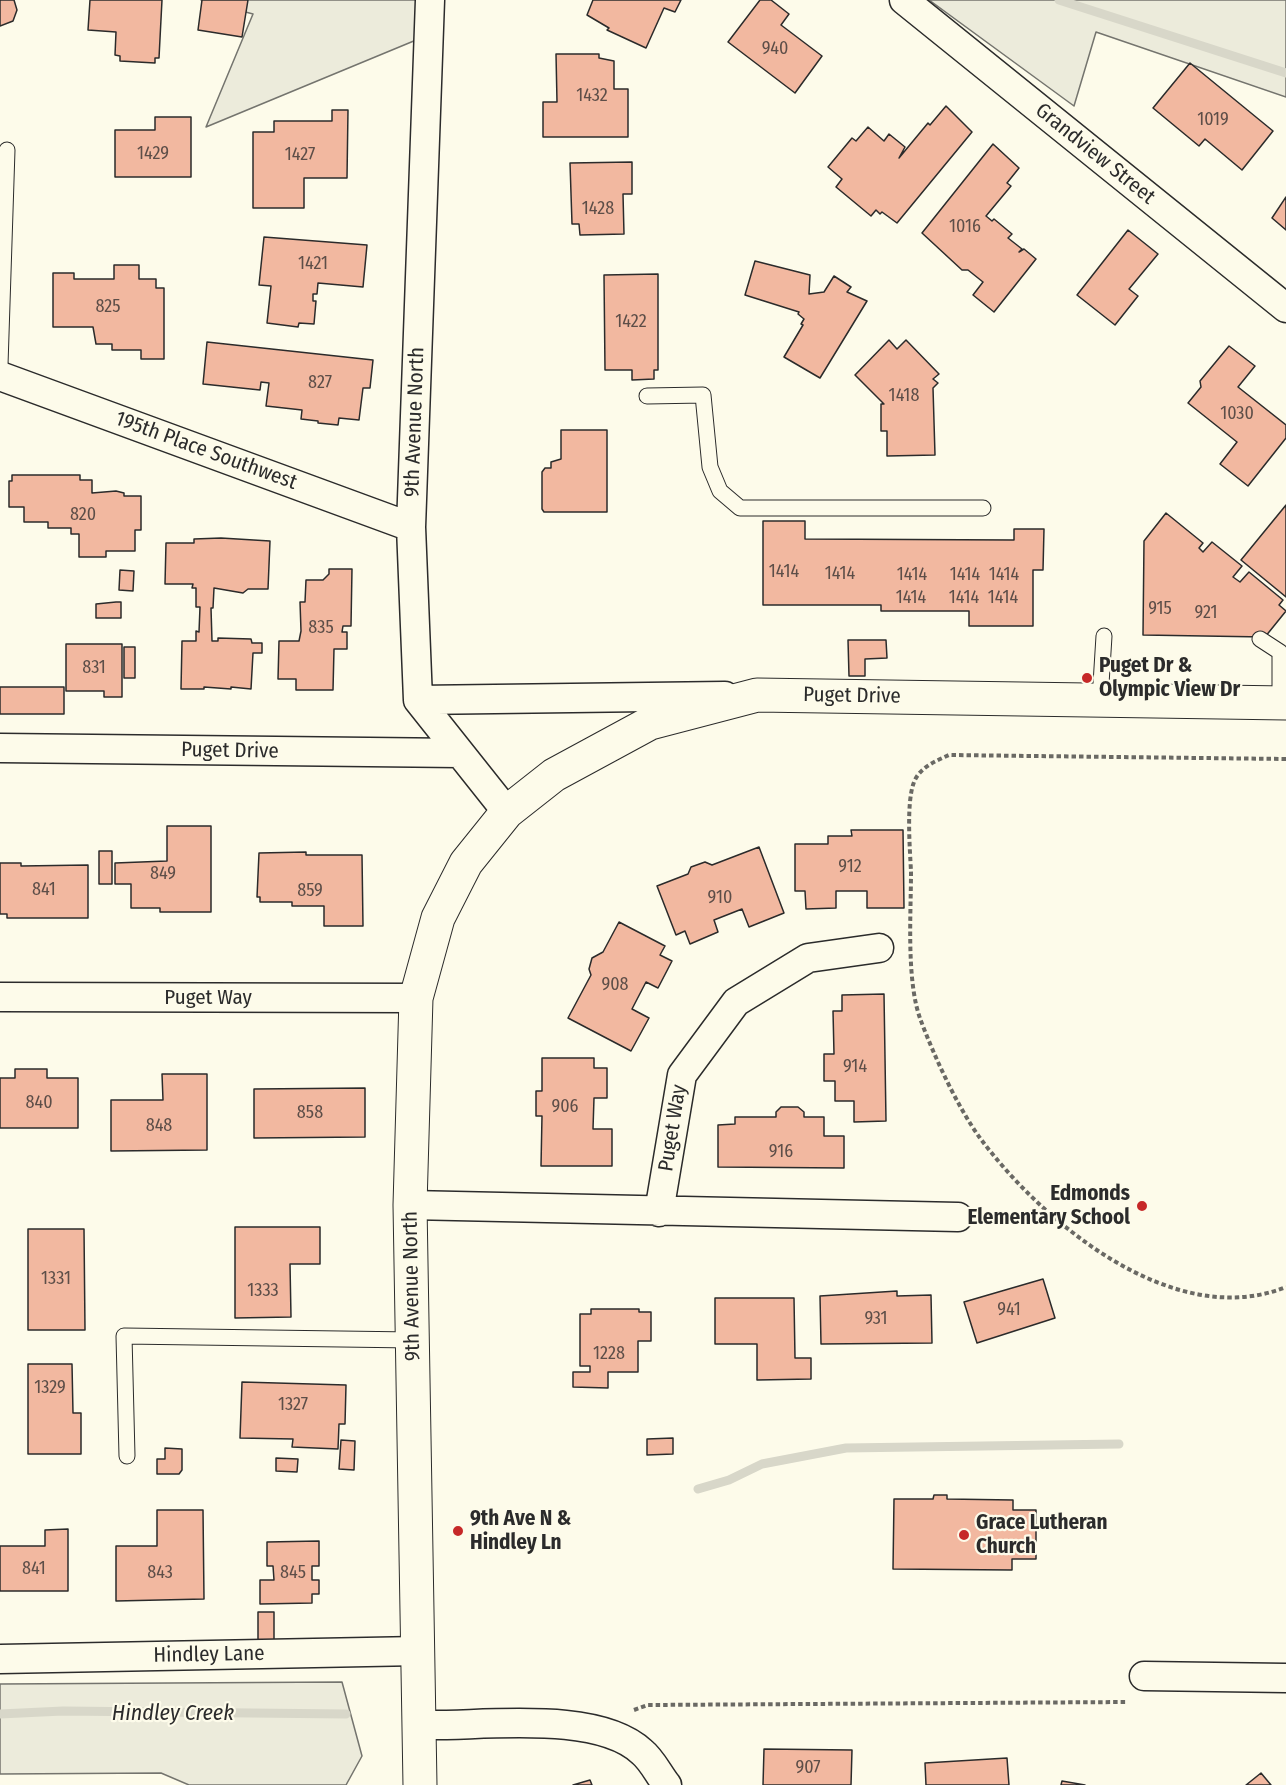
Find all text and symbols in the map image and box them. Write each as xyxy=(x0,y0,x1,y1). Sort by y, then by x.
house number: 940 xyxy=(762,38,788,60)
house number: 1432 xyxy=(576,85,608,107)
street label: Grandview Street xyxy=(1030,98,1160,210)
house number: 1019 xyxy=(1197,109,1229,131)
house number: 1429 xyxy=(137,143,169,165)
house number: 1427 xyxy=(285,144,315,166)
house number: 1428 xyxy=(582,198,614,220)
house number: 1016 xyxy=(949,216,981,238)
house number: 1421 xyxy=(298,253,328,275)
house number: 825 xyxy=(95,296,121,318)
house number: 1422 xyxy=(615,311,647,333)
street label: 9th Avenue North xyxy=(400,347,430,497)
house number: 827 xyxy=(308,372,332,394)
house number: 1418 xyxy=(889,385,919,407)
house number: 1030 xyxy=(1220,403,1254,425)
street label: 195th Place Southwest xyxy=(112,406,300,496)
house number: 820 xyxy=(70,504,96,526)
house number: 1414 xyxy=(769,561,799,583)
house number: 1414 xyxy=(825,563,855,585)
house number: 1414 xyxy=(897,564,927,586)
house number: 1414 xyxy=(950,564,980,586)
house number: 1414 xyxy=(989,564,1019,586)
house number: 1414 xyxy=(896,587,926,609)
house number: 1414 xyxy=(949,587,979,609)
house number: 1414 xyxy=(988,587,1018,609)
house number: 915 xyxy=(1148,598,1172,620)
house number: 921 xyxy=(1194,602,1218,624)
house number: 835 xyxy=(308,617,334,639)
place label: Puget Dr & Olympic View Dr xyxy=(1099,653,1240,703)
house number: 831 xyxy=(82,657,106,679)
marker: Puget Dr & Olympic View Dr xyxy=(1080,671,1094,685)
street label: Puget Drive xyxy=(803,683,901,709)
street label: Puget Drive xyxy=(181,738,279,764)
house number: 912 xyxy=(838,856,862,878)
house number: 849 xyxy=(150,863,176,885)
house number: 841 xyxy=(32,879,56,901)
house number: 859 xyxy=(297,880,323,902)
house number: 910 xyxy=(708,887,732,909)
house number: 908 xyxy=(601,974,629,996)
street label: Puget Way xyxy=(164,985,252,1011)
house number: 914 xyxy=(843,1056,867,1078)
street label: Puget Way xyxy=(654,1083,692,1173)
house number: 840 xyxy=(25,1092,53,1114)
house number: 906 xyxy=(551,1096,579,1118)
house number: 858 xyxy=(297,1102,323,1124)
house number: 848 xyxy=(146,1115,172,1137)
house number: 916 xyxy=(769,1141,793,1163)
place label: Edmonds Elementary School xyxy=(967,1181,1130,1231)
marker: Edmonds Elementary School xyxy=(1135,1199,1149,1213)
street label: 9th Avenue North xyxy=(398,1211,426,1361)
house number: 1331 xyxy=(41,1268,71,1290)
house number: 1333 xyxy=(247,1280,279,1302)
house number: 941 xyxy=(997,1299,1021,1321)
house number: 931 xyxy=(864,1308,888,1330)
house number: 1228 xyxy=(593,1343,625,1365)
house number: 1329 xyxy=(34,1377,66,1399)
house number: 1327 xyxy=(278,1394,308,1416)
place label: 9th Ave N & Hindley Ln xyxy=(470,1506,571,1556)
place label: Grace Lutheran Church xyxy=(976,1510,1108,1560)
marker: 9th Ave N & Hindley Ln xyxy=(451,1524,465,1538)
marker: Grace Lutheran Church xyxy=(957,1528,971,1542)
house number: 841 xyxy=(22,1558,46,1580)
house number: 843 xyxy=(147,1562,173,1584)
house number: 845 xyxy=(280,1562,306,1584)
street label: Hindley Lane xyxy=(153,1641,265,1669)
water label: Hindley Creek xyxy=(112,1701,234,1727)
house number: 907 xyxy=(795,1757,821,1779)

